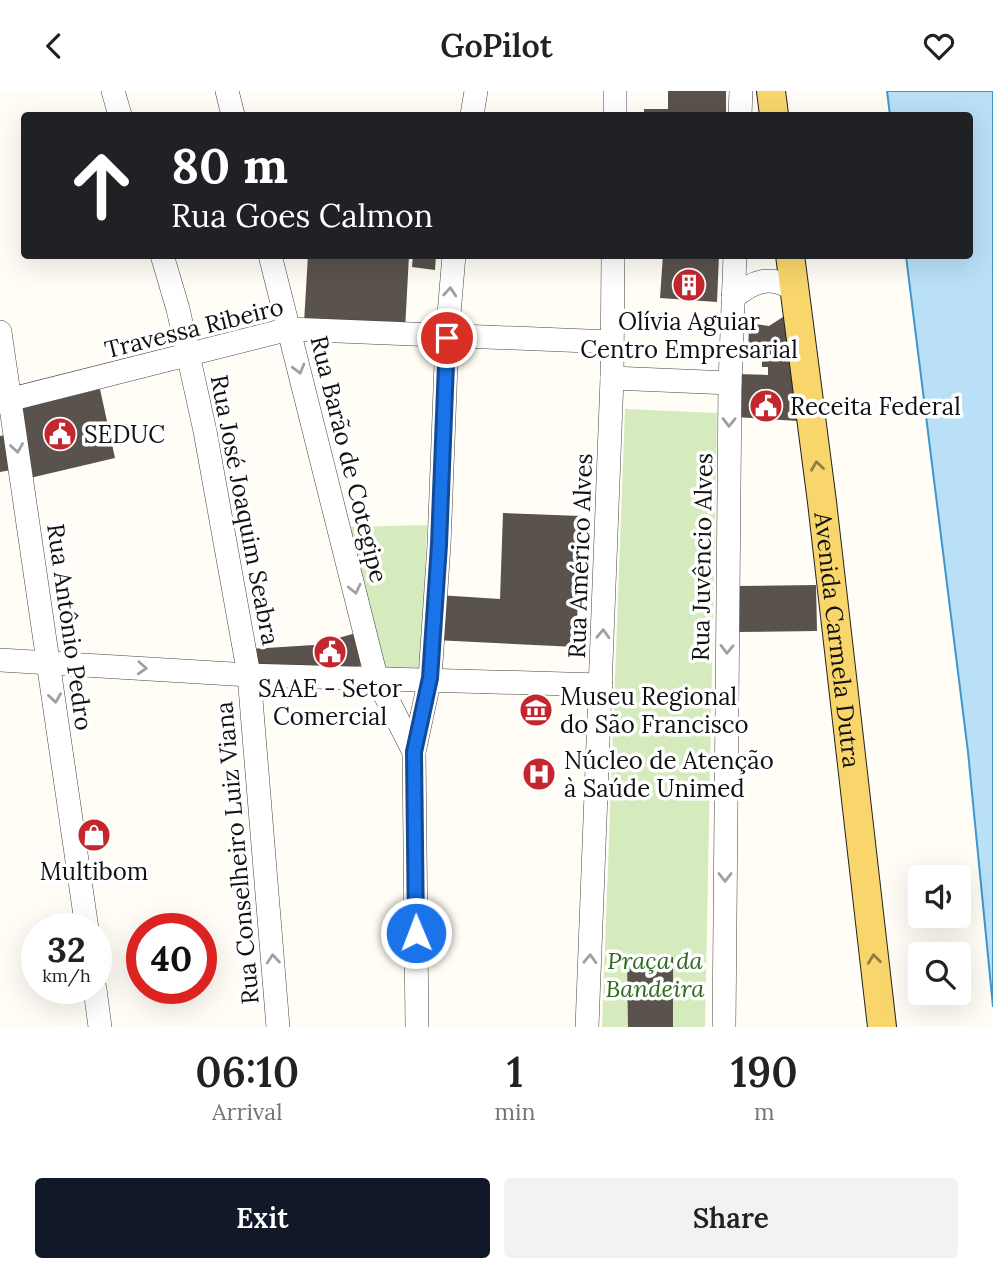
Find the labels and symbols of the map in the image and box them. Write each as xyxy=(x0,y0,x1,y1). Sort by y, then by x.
building icon: Olívia Aguiar Centro Empresarial xyxy=(670,266,708,304)
one-way arrow xyxy=(442,286,457,297)
street label: Travessa Ribeiro xyxy=(101,291,287,365)
place label: Olívia Aguiar Centro Empresarial xyxy=(580,306,798,365)
pin xyxy=(417,308,477,368)
street label: Rua Barão de Cotegipe xyxy=(303,332,395,586)
one-way arrow xyxy=(291,363,305,375)
street label: Rua José Joaquim Seabra xyxy=(204,372,286,648)
public building icon: Receita Federal xyxy=(747,387,785,425)
place label: Receita Federal xyxy=(790,391,961,422)
public building icon: SEDUC xyxy=(41,415,79,453)
one-way arrow xyxy=(721,417,737,427)
place label: SEDUC xyxy=(84,419,165,450)
one-way arrow xyxy=(9,443,24,454)
street label: Rua Américo Alves xyxy=(561,453,599,659)
street label: Rua Juvêncio Alves xyxy=(685,453,719,661)
one-way arrow xyxy=(810,460,825,471)
street label: Avenida Carmela Dutra xyxy=(808,509,868,770)
street label: Rua Antônio Pedro xyxy=(40,522,100,732)
one-way arrow xyxy=(347,583,361,595)
one-way arrow xyxy=(596,628,611,639)
public building icon: SAAE - Setor Comercial xyxy=(311,633,349,671)
one-way arrow xyxy=(719,644,735,655)
one-way arrow xyxy=(136,661,147,676)
place label: SAAE - Setor Comercial xyxy=(258,673,403,732)
place label: Museu Regional do São Francisco xyxy=(560,681,748,740)
museum icon: Museu Regional do São Francisco xyxy=(517,691,555,729)
one-way arrow xyxy=(47,692,62,703)
street label: Rua Conselheiro Luiz Viana xyxy=(208,700,266,1006)
place label: Núcleo de Atenção à Saúde Unimed xyxy=(564,745,774,804)
hospital icon: Núcleo de Atenção à Saúde Unimed xyxy=(520,755,558,793)
shop icon: Multibom xyxy=(75,816,113,854)
place label: Multibom xyxy=(40,856,148,887)
one-way arrow xyxy=(717,872,733,882)
position arrow xyxy=(379,896,453,970)
speed limit sign: 40 xyxy=(126,913,217,1004)
park label: Praça da Bandeira xyxy=(606,945,705,1004)
one-way arrow xyxy=(266,953,281,964)
one-way arrow xyxy=(583,953,598,964)
one-way arrow xyxy=(867,953,882,965)

